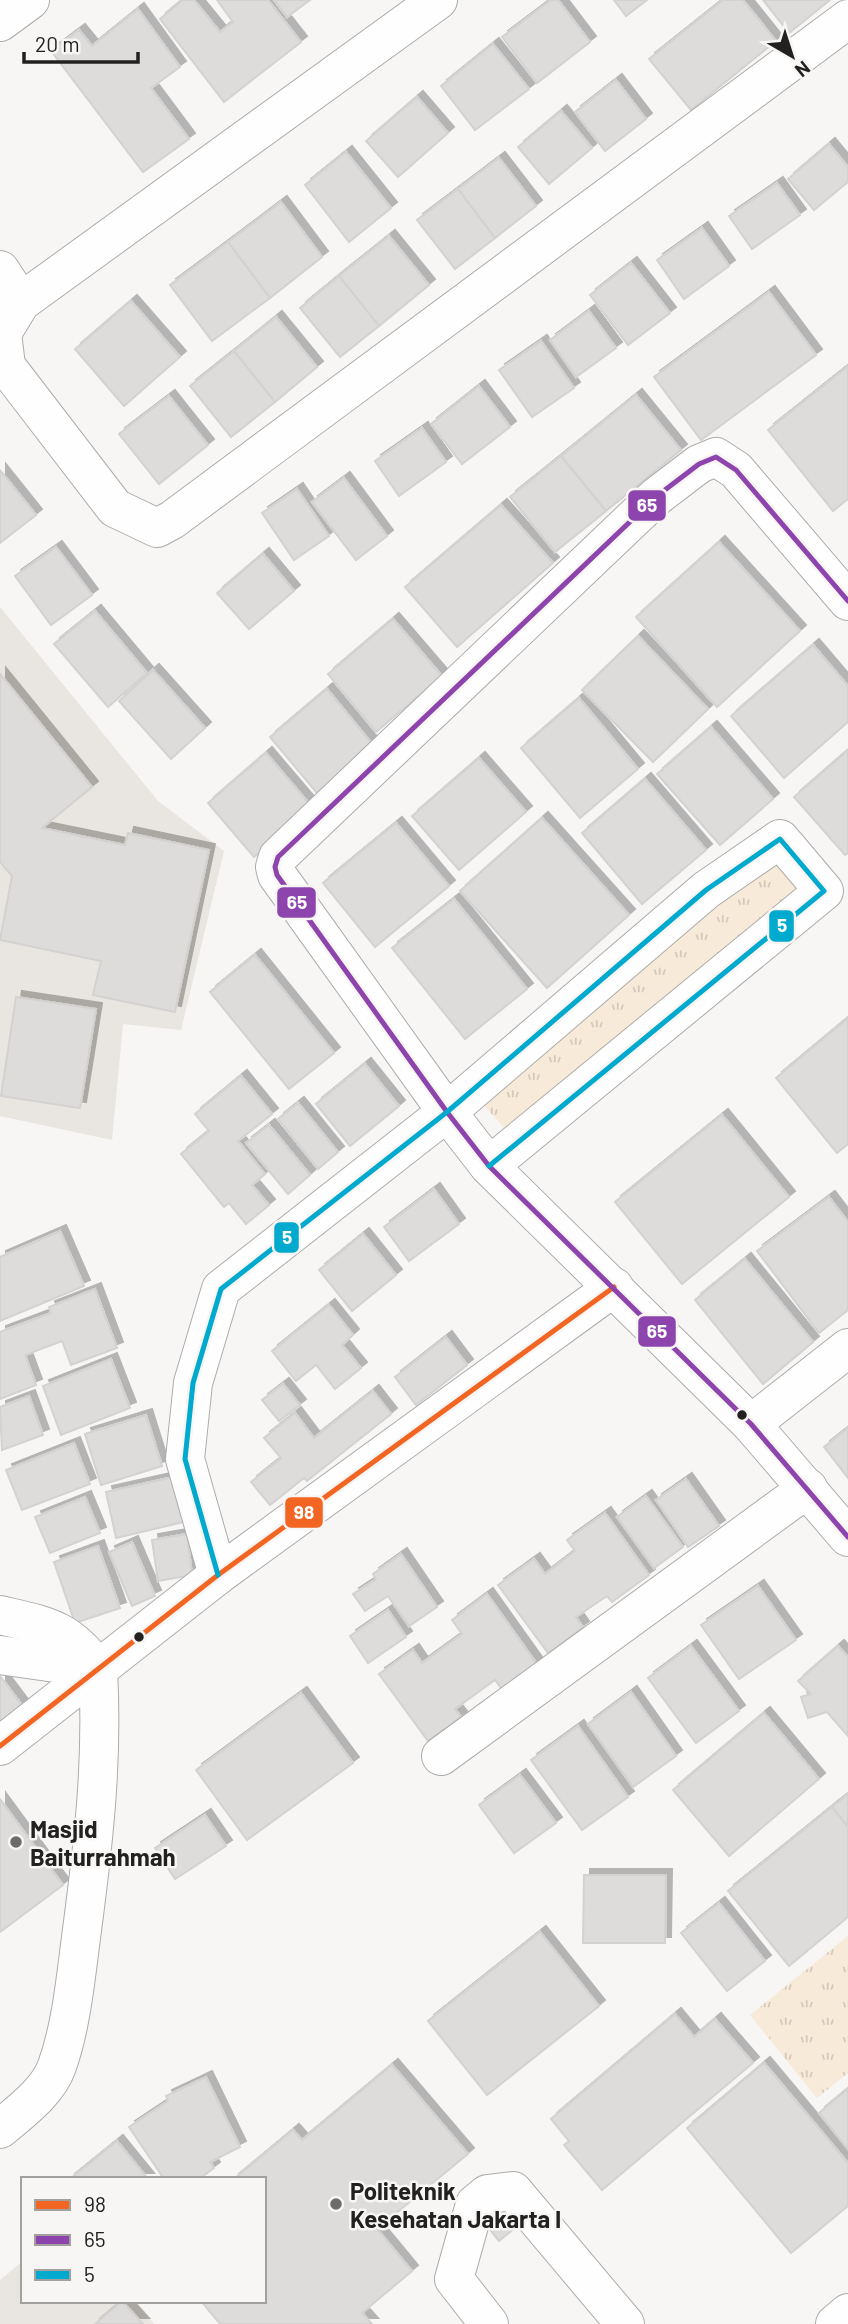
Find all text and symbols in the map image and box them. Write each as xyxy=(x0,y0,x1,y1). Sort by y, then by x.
scale bar xyxy=(24,21,138,65)
north arrow xyxy=(757,21,827,91)
text: 20 m xyxy=(35,31,80,56)
text: N xyxy=(791,57,815,83)
line badge: 65 xyxy=(627,489,667,522)
text: 65 xyxy=(637,493,657,516)
line badge: 65 xyxy=(276,886,317,919)
text: 65 xyxy=(287,890,307,913)
line badge: 5 xyxy=(768,909,795,943)
text: 5 xyxy=(777,913,787,936)
line badge: 5 xyxy=(273,1221,300,1254)
text: 5 xyxy=(282,1225,292,1248)
line badge: 65 xyxy=(637,1315,677,1348)
text: 65 xyxy=(647,1319,667,1342)
unlabelled marker xyxy=(735,1408,749,1422)
line badge: 98 xyxy=(284,1496,324,1529)
text: 98 xyxy=(294,1500,314,1523)
unlabelled marker xyxy=(132,1630,146,1644)
place label: Masjid Baiturrahmah xyxy=(30,1814,176,1871)
marker: Masjid Baiturrahmah xyxy=(8,1834,24,1850)
place label: Politeknik Kesehatan Jakarta I xyxy=(350,2176,561,2233)
legend xyxy=(21,2177,266,2303)
text: 98 xyxy=(84,2191,106,2216)
marker: Politeknik Kesehatan Jakarta I xyxy=(328,2196,344,2212)
text: 65 xyxy=(84,2226,106,2251)
text: 5 xyxy=(84,2261,95,2286)

